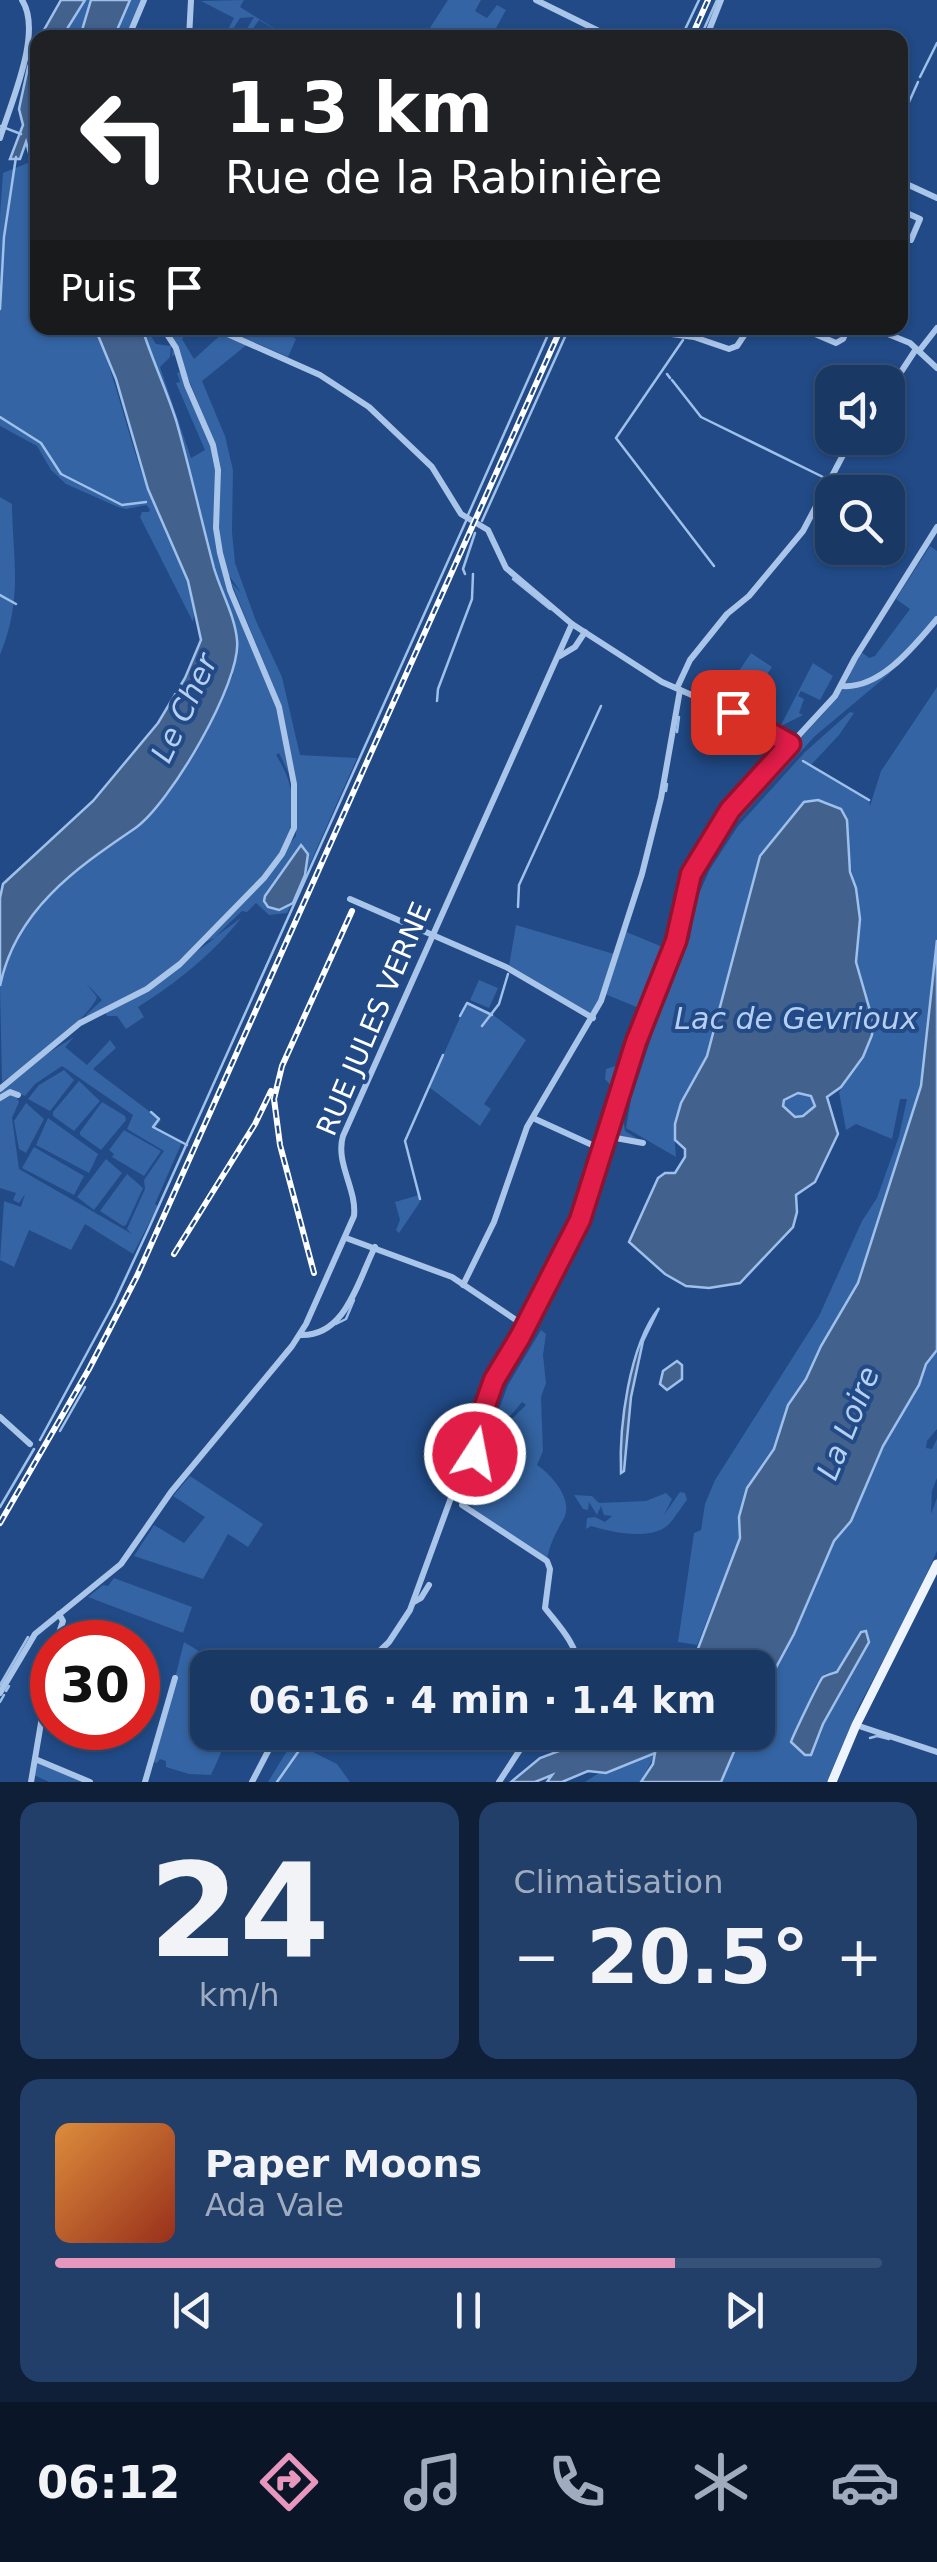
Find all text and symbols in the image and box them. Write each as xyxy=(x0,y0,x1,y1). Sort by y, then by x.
text: 1.3 km xyxy=(225,67,493,149)
icon: left xyxy=(60,70,190,200)
text: Rue de la Rabinière xyxy=(225,151,663,204)
icon: arrive xyxy=(157,260,212,315)
text: Puis xyxy=(60,266,137,310)
map controls xyxy=(815,365,905,565)
button: sound xyxy=(815,365,905,455)
button: search xyxy=(815,475,905,565)
water label: Le Cher xyxy=(144,647,225,768)
pin xyxy=(691,670,776,755)
icon: arrive xyxy=(706,685,761,740)
street label: RUE JULES VERNE xyxy=(310,897,438,1141)
water label: Lac de Gevrioux xyxy=(674,1001,918,1036)
water label: La Loire xyxy=(810,1361,886,1485)
position arrow xyxy=(423,1402,527,1506)
speed limit sign: 30 xyxy=(30,1620,160,1750)
text: 06:16 · 4 min · 1.4 km xyxy=(249,1678,716,1722)
text: 24 xyxy=(149,1835,330,1987)
text: Climatisation xyxy=(514,1863,723,1901)
text: 20.5° xyxy=(586,1913,809,2001)
text: − xyxy=(514,1925,560,1989)
text: + xyxy=(836,1925,882,1989)
text: km/h xyxy=(199,1976,280,2014)
text: Paper Moons xyxy=(205,2142,482,2186)
text: Ada Vale xyxy=(205,2186,344,2224)
icon: previous xyxy=(165,2283,220,2338)
icon: pause xyxy=(441,2283,496,2338)
icon: next xyxy=(717,2283,772,2338)
icon: directions xyxy=(254,2447,324,2517)
icon: music xyxy=(398,2447,468,2517)
icon: phone xyxy=(542,2447,612,2517)
icon: climate xyxy=(686,2447,756,2517)
icon: car xyxy=(830,2447,900,2517)
text: 06:12 xyxy=(37,2456,180,2509)

